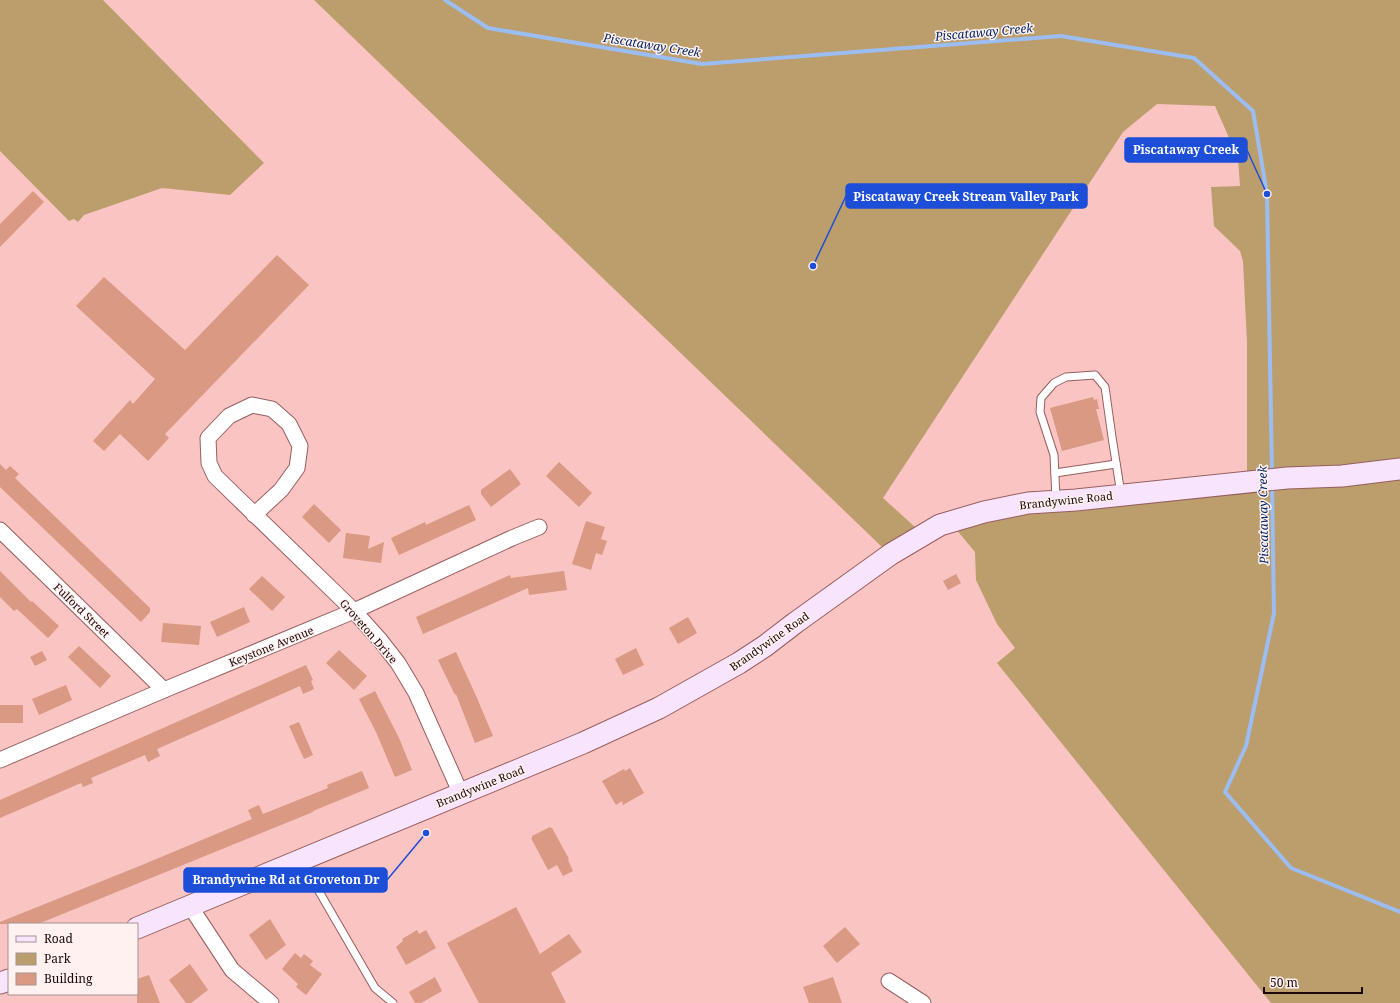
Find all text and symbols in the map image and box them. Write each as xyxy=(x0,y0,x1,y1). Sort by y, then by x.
water label: Piscataway Creek xyxy=(933,19,1035,45)
water label: Piscataway Creek xyxy=(601,29,703,61)
callout: Piscataway Creek xyxy=(1125,138,1247,162)
text: Piscataway Creek xyxy=(1133,141,1239,158)
callout: Piscataway Creek Stream Valley Park xyxy=(846,184,1087,208)
text: Piscataway Creek Stream Valley Park xyxy=(853,188,1079,205)
water label: Piscataway Creek xyxy=(1254,465,1272,565)
street label: Brandywine Road xyxy=(1019,488,1114,512)
street label: Fulford Street xyxy=(51,579,113,641)
street label: Groveton Drive xyxy=(337,596,401,666)
street label: Brandywine Road xyxy=(726,608,812,674)
street label: Keystone Avenue xyxy=(227,622,316,670)
street label: Brandywine Road xyxy=(434,761,527,811)
callout: Brandywine Rd at Groveton Dr xyxy=(184,868,387,892)
text: Brandywine Rd at Groveton Dr xyxy=(192,871,380,888)
legend xyxy=(8,923,138,995)
text: Road xyxy=(44,930,74,947)
text: Park xyxy=(44,950,72,967)
scale bar xyxy=(1264,969,1362,995)
text: Building xyxy=(44,970,93,987)
text: 50 m xyxy=(1270,974,1298,991)

